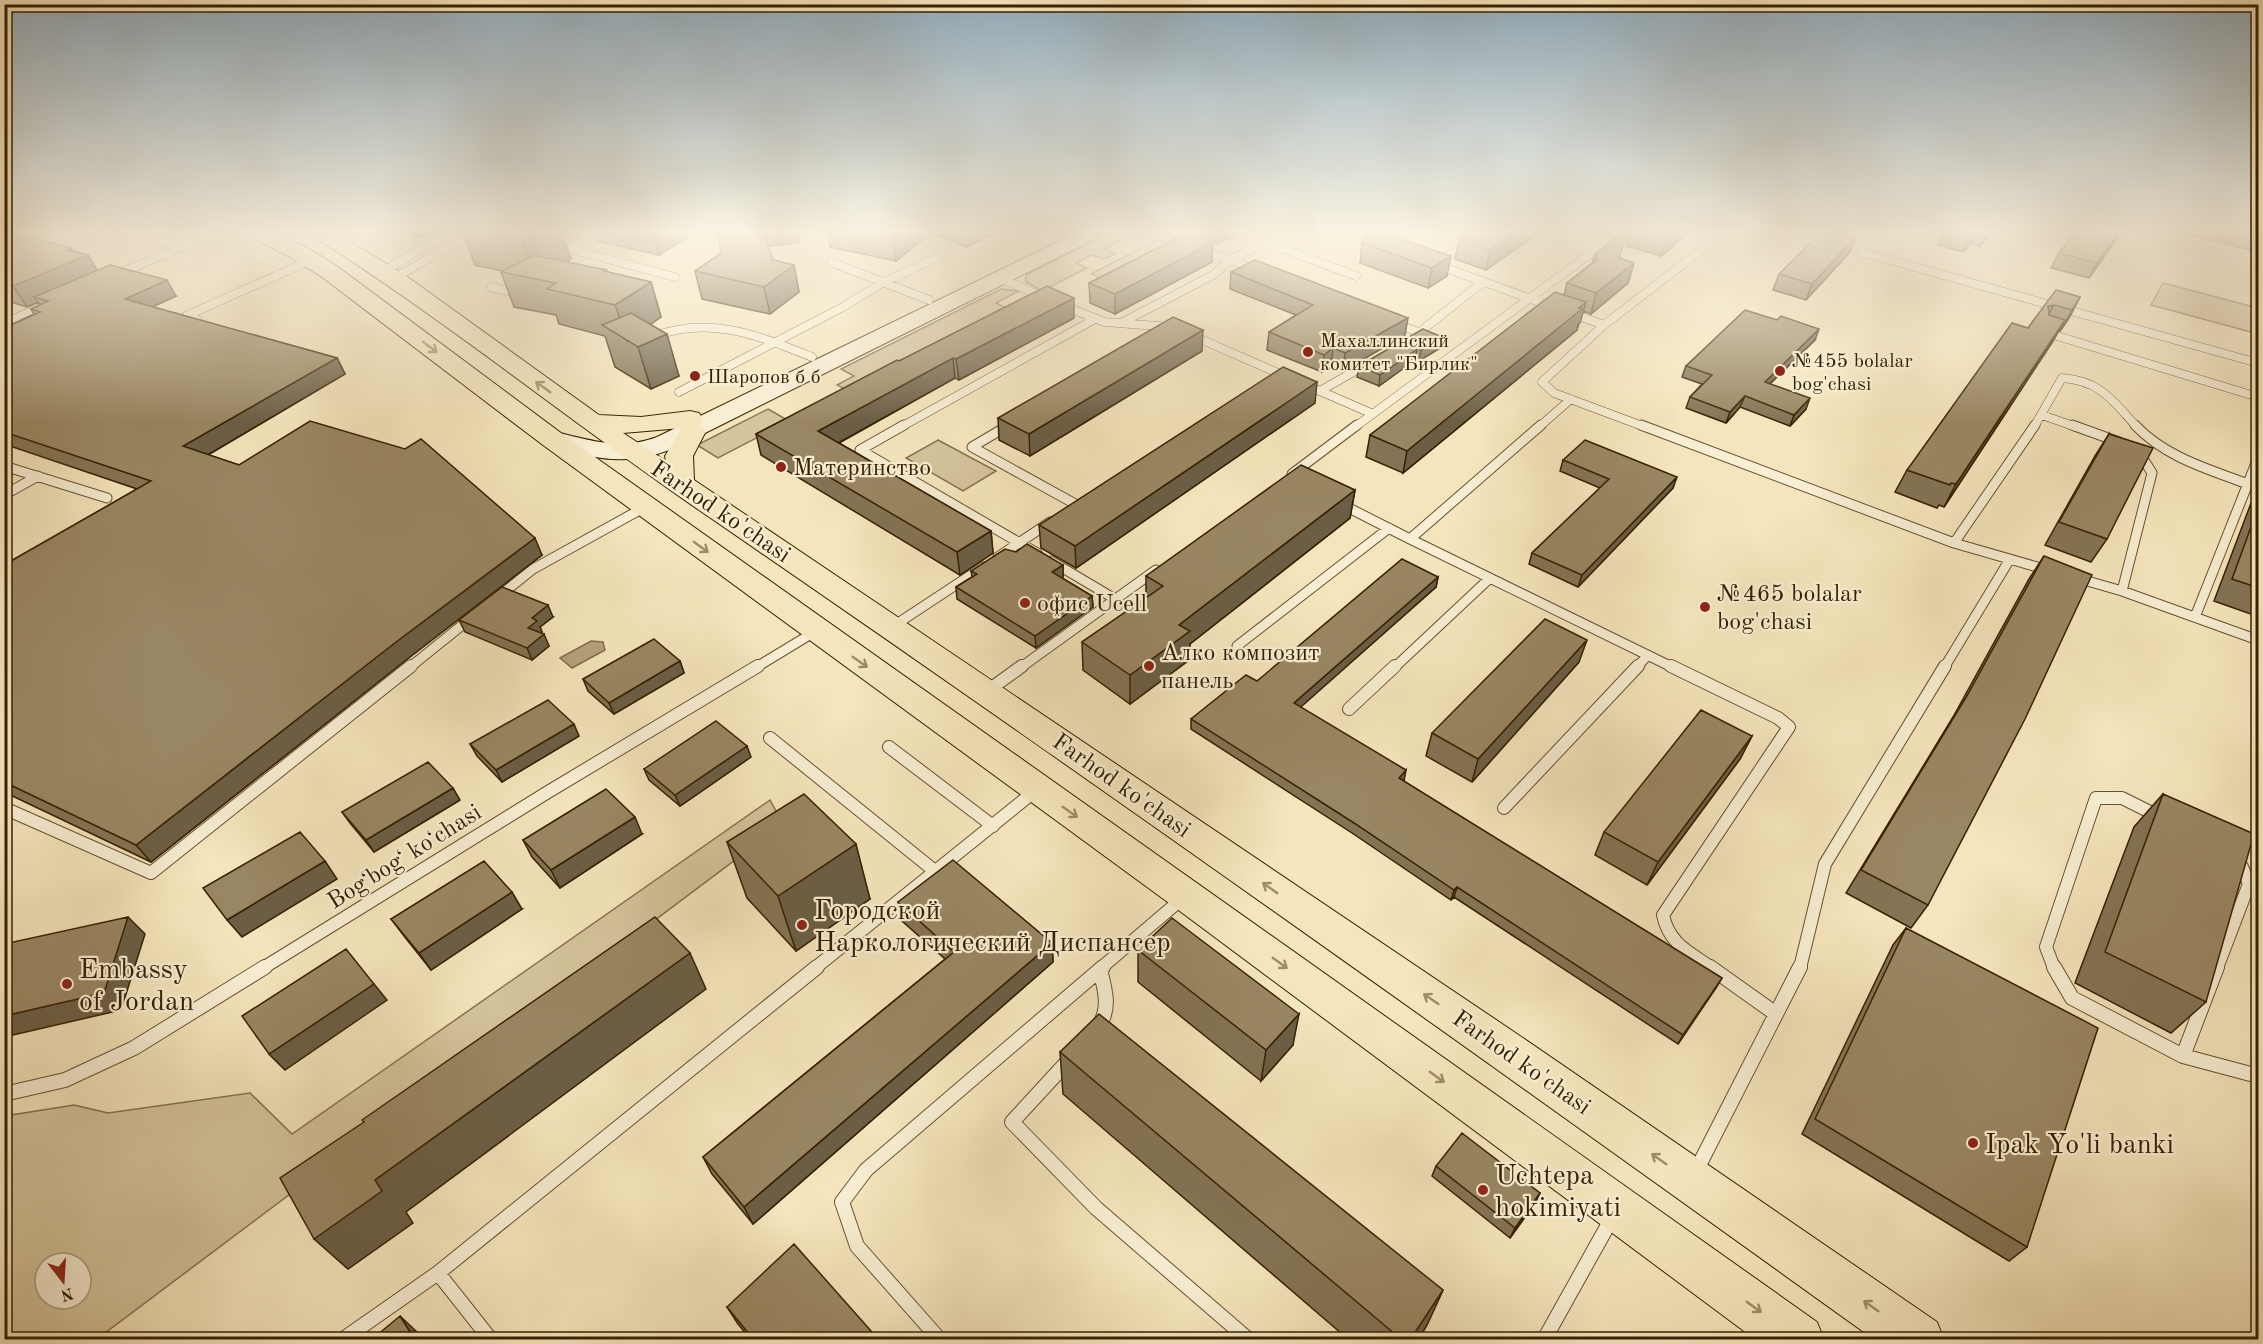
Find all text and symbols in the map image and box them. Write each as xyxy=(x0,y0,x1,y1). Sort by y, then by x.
place label: Махаллинский комитет "Бирлик" xyxy=(1320,332,1478,375)
one-way arrow xyxy=(422,341,438,354)
marker: Махаллинский комитет "Бирлик" xyxy=(1301,345,1315,359)
place label: №455 bolalar bog'chasi xyxy=(1792,352,1913,395)
marker: №455 bolalar bog'chasi xyxy=(1773,364,1787,378)
place label: Шаропов б б xyxy=(707,368,821,388)
marker: Шаропов б б xyxy=(688,369,702,383)
one-way arrow xyxy=(535,380,551,393)
street label: Farhod ko'chasi xyxy=(646,457,794,568)
place label: Материнство xyxy=(793,457,931,481)
marker: Материнство xyxy=(774,460,788,474)
one-way arrow xyxy=(692,541,708,553)
place label: №465 bolalar bog'chasi xyxy=(1717,583,1862,635)
place label: офис Ucell xyxy=(1037,593,1147,617)
marker: офис Ucell xyxy=(1018,596,1032,610)
marker: №465 bolalar bog'chasi xyxy=(1698,600,1712,614)
place label: Алко композит панель xyxy=(1161,642,1320,694)
one-way arrow xyxy=(852,656,868,668)
marker: Алко композит панель xyxy=(1142,659,1156,673)
street label: Farhod ko'chasi xyxy=(1047,730,1195,843)
street label: Bogʻbogʻ koʻchasi xyxy=(324,801,486,915)
one-way arrow xyxy=(1062,806,1078,818)
one-way arrow xyxy=(1263,882,1279,894)
place label: Городской Наркологический Диспансер xyxy=(814,898,1171,958)
marker: Городской Наркологический Диспансер xyxy=(795,918,809,932)
one-way arrow xyxy=(1271,956,1287,969)
place label: Embassy of Jordan xyxy=(79,957,194,1017)
marker: Embassy of Jordan xyxy=(60,977,74,991)
one-way arrow xyxy=(1423,993,1440,1005)
street label: Farhod ko'chasi xyxy=(1447,1007,1595,1120)
one-way arrow xyxy=(1429,1071,1445,1084)
place label: Ipak Yo'li banki xyxy=(1985,1132,2174,1160)
marker: Ipak Yo'li banki xyxy=(1966,1136,1980,1150)
one-way arrow xyxy=(1652,1153,1668,1165)
place label: Uchtepa hokimiyati xyxy=(1495,1163,1621,1223)
marker: Uchtepa hokimiyati xyxy=(1476,1183,1490,1197)
north arrow xyxy=(33,1251,93,1311)
text: N xyxy=(58,1284,75,1303)
one-way arrow xyxy=(1864,1300,1880,1312)
one-way arrow xyxy=(1746,1301,1762,1313)

